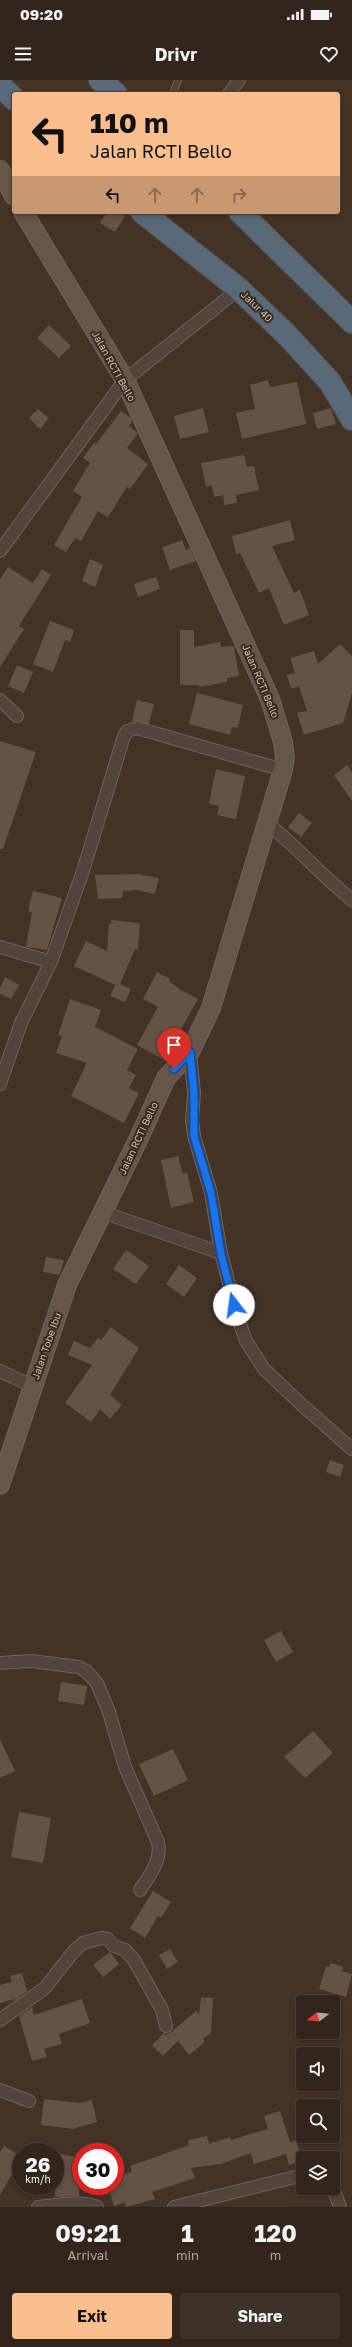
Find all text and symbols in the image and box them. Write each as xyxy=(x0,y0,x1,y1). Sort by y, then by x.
text: 09:20 xyxy=(20,5,63,23)
icon: menu xyxy=(12,43,34,65)
text: Drivr xyxy=(155,43,197,65)
icon: heart xyxy=(318,43,340,65)
text: 110 m xyxy=(90,106,169,139)
icon: left xyxy=(24,108,76,160)
text: Jalan RCTI Bello xyxy=(90,140,232,162)
icon: left xyxy=(102,184,124,206)
icon: ahead xyxy=(144,184,166,206)
icon: ahead xyxy=(186,184,208,206)
icon: right xyxy=(228,184,250,206)
street label: Jalur 40 xyxy=(239,288,275,324)
street label: Jalan RCTI Bello xyxy=(90,329,138,403)
street label: Jalan RCTI Bello xyxy=(240,642,282,720)
pin xyxy=(157,1028,191,1069)
icon: arrive xyxy=(163,1034,185,1056)
street label: Jalan RCTI Bello xyxy=(116,1100,160,1176)
position arrow xyxy=(213,1284,255,1326)
street label: Jalan Tobe Ibu xyxy=(29,1311,63,1381)
north arrow xyxy=(296,1995,340,2039)
map controls xyxy=(296,1995,340,2195)
button: sound xyxy=(296,2047,340,2091)
button: search xyxy=(296,2099,340,2143)
speed limit sign: 30 xyxy=(72,2143,124,2195)
button: layers xyxy=(296,2151,340,2195)
text: 26 xyxy=(26,2152,50,2176)
text: km/h xyxy=(25,2173,51,2185)
text: 09:21 xyxy=(55,2218,121,2247)
text: 1 xyxy=(181,2218,194,2247)
text: 120 xyxy=(254,2218,297,2247)
text: Arrival xyxy=(68,2247,108,2263)
text: min xyxy=(176,2247,199,2263)
text: m xyxy=(270,2247,281,2263)
button: Exit xyxy=(12,2293,172,2339)
button: Share xyxy=(180,2293,340,2339)

